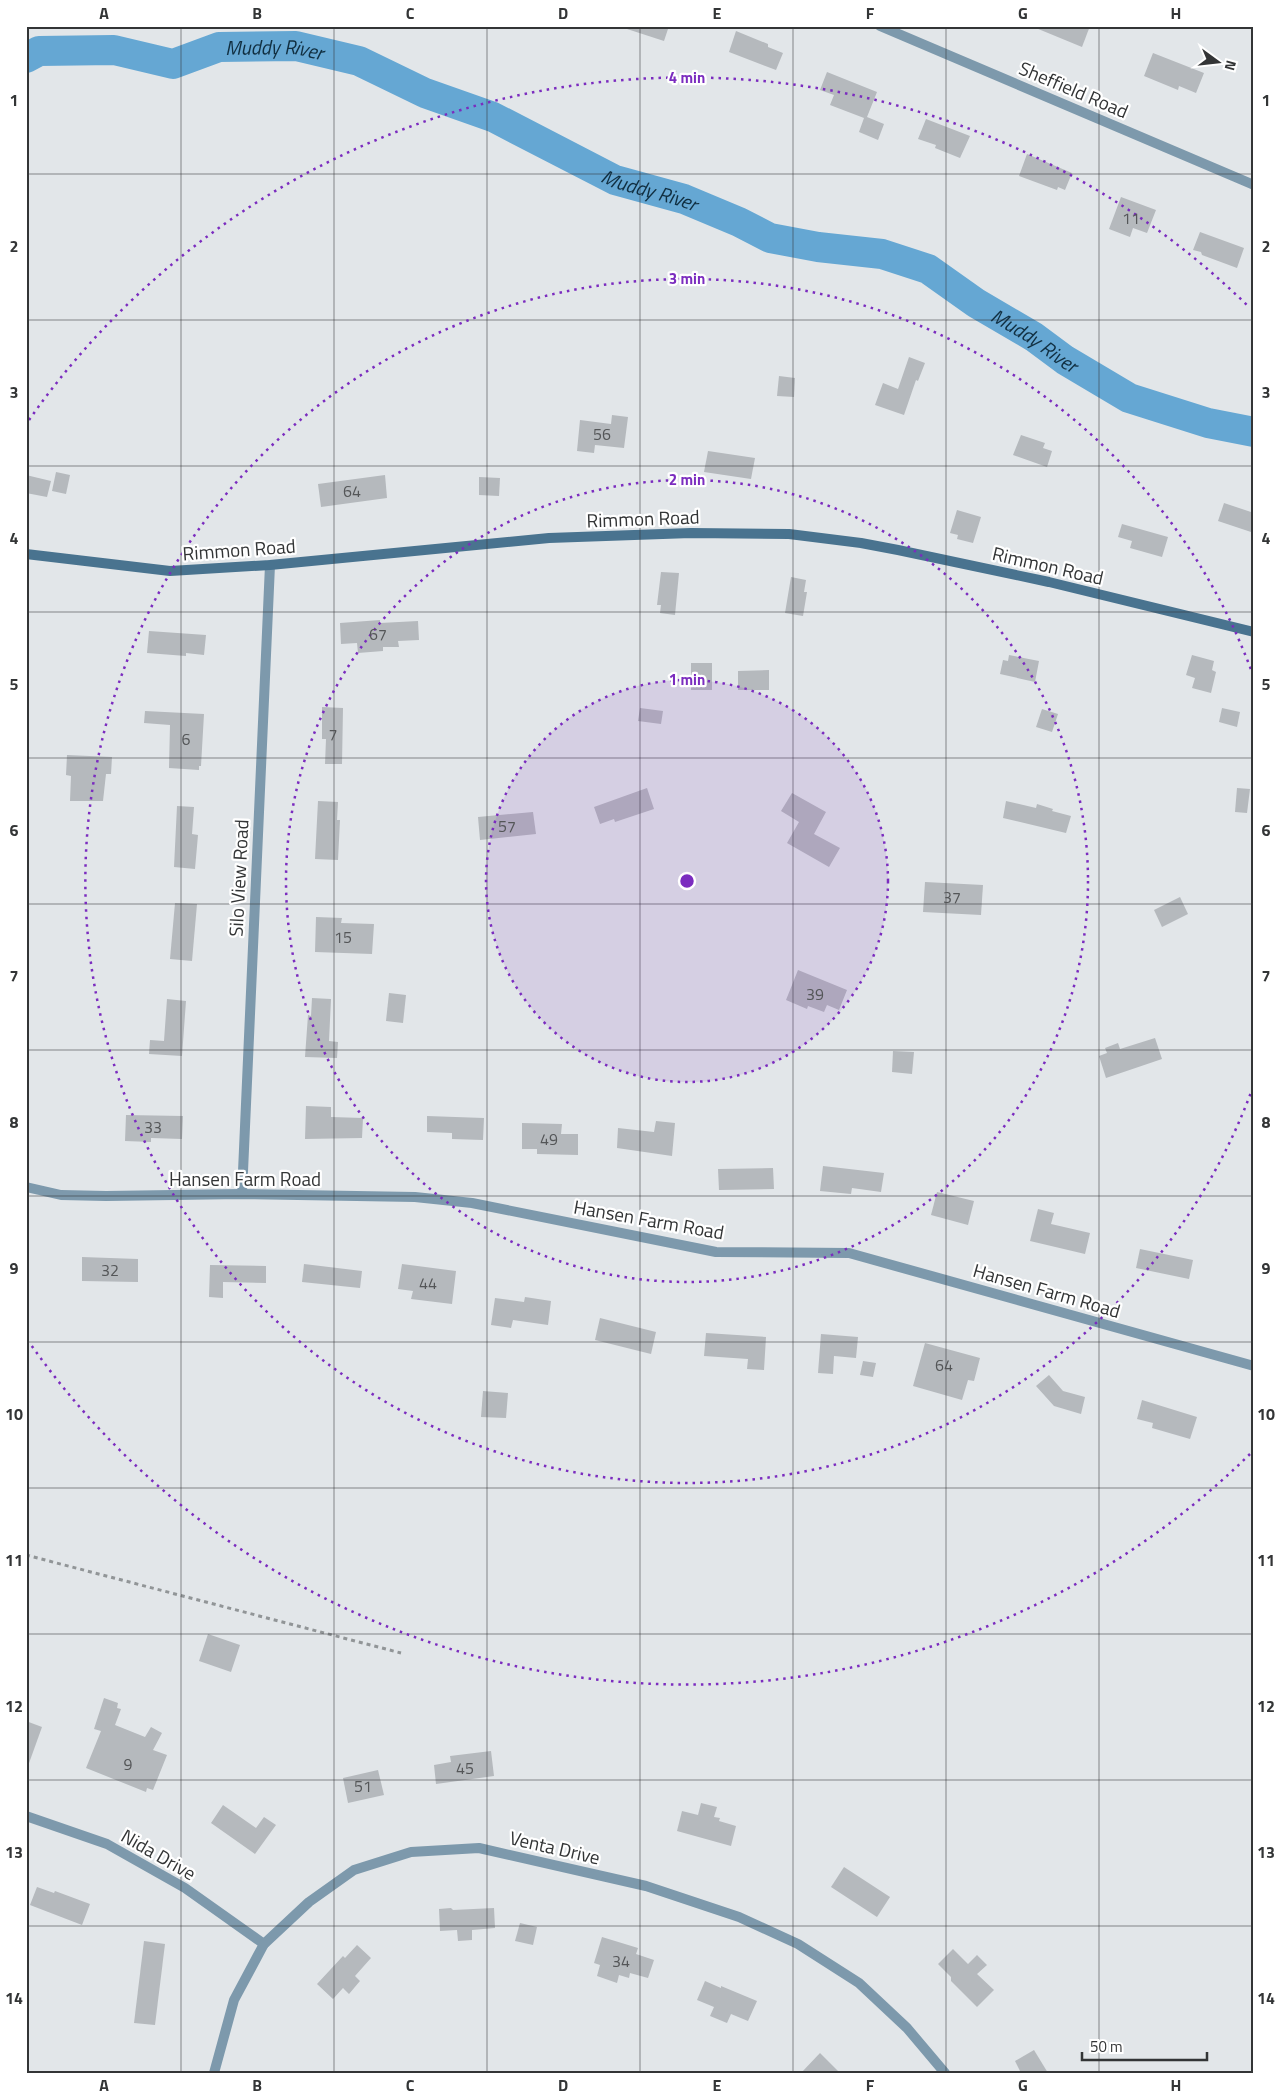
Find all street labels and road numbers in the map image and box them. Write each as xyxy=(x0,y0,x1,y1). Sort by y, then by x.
street label: Sheffield Road xyxy=(1015,53,1133,125)
street label: Rimmon Road xyxy=(586,502,700,534)
street label: Rimmon Road xyxy=(182,531,296,567)
street label: Rimmon Road xyxy=(990,538,1106,592)
street label: Silo View Road xyxy=(220,819,256,937)
street label: Hansen Farm Road xyxy=(169,1164,321,1193)
street label: Hansen Farm Road xyxy=(572,1192,726,1246)
street label: Hansen Farm Road xyxy=(970,1255,1124,1325)
street label: Nida Drive xyxy=(116,1821,202,1887)
street label: Venta Drive xyxy=(507,1823,603,1871)

